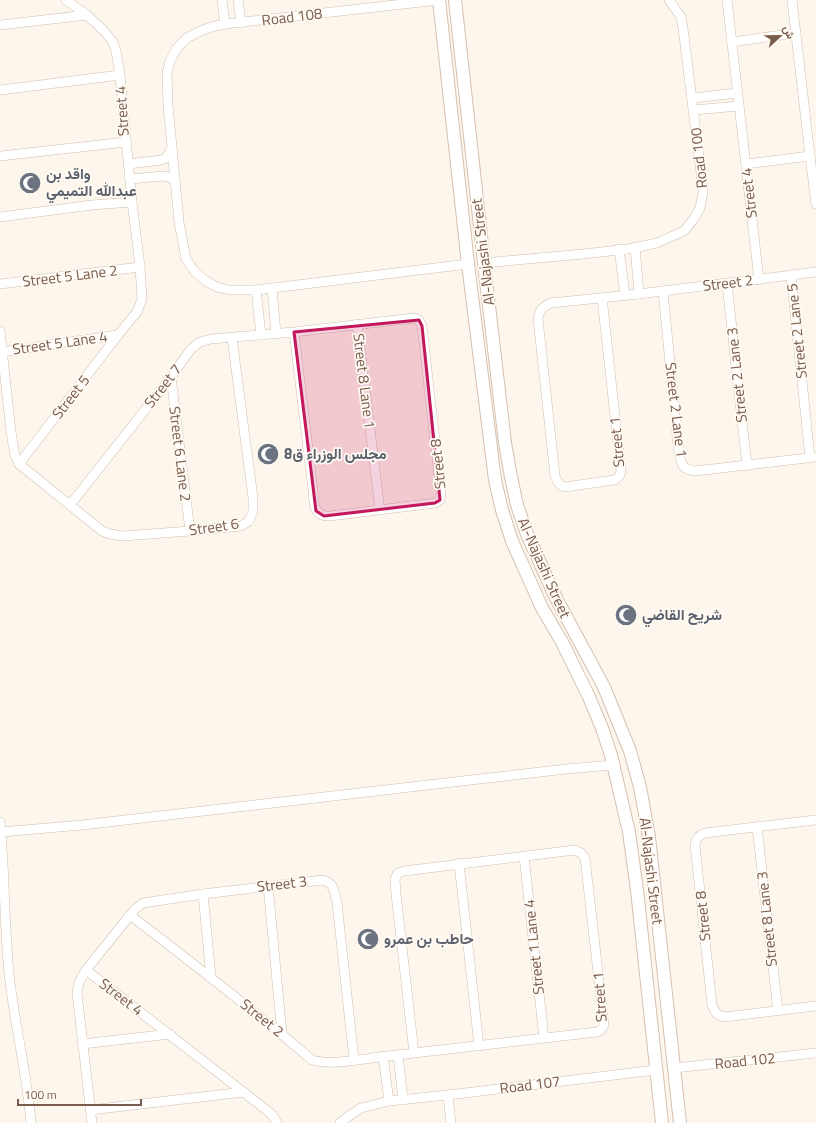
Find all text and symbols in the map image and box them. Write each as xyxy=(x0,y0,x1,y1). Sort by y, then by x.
street label: Road 108 xyxy=(260,1,324,32)
north arrow xyxy=(760,16,800,56)
text: ش xyxy=(779,23,799,41)
street label: Street 4 xyxy=(108,85,135,137)
street label: Road 100 xyxy=(684,127,713,190)
place label: واقد بن عبدالله التميمي xyxy=(46,162,137,204)
street label: Street 4 xyxy=(734,167,763,219)
mosque icon: واقد بن عبدالله التميمي xyxy=(17,170,43,196)
street label: Al-Najashi Street xyxy=(464,196,500,307)
street label: Street 5 Lane 2 xyxy=(21,258,119,293)
street label: Street 2 xyxy=(702,268,754,297)
street label: Street 2 Lane 5 xyxy=(780,282,813,380)
street label: Street 5 Lane 4 xyxy=(11,324,109,361)
street label: Street 2 Lane 3 xyxy=(720,326,753,424)
street label: Street 8 Lane 1 xyxy=(347,332,382,430)
street label: Street 7 xyxy=(138,359,187,413)
street label: Street 2 Lane 1 xyxy=(659,361,694,459)
street label: Street 5 xyxy=(46,370,95,424)
street label: Street 6 Lane 2 xyxy=(163,405,198,503)
street label: Street 1 xyxy=(603,416,630,468)
street label: Street 8 xyxy=(423,438,452,490)
mosque icon: مجلس الوزراء ق8 xyxy=(255,441,281,467)
place label: مجلس الوزراء ق8 xyxy=(284,442,387,465)
street label: Street 6 xyxy=(187,512,240,541)
street label: Al-Najashi Street xyxy=(512,514,577,622)
mosque icon: شريح القاضي xyxy=(613,602,639,628)
place label: شريح القاضي xyxy=(642,603,722,628)
street label: Al-Najashi Street xyxy=(634,816,670,927)
street label: Street 3 xyxy=(256,869,308,898)
street label: Street 8 Lane 3 xyxy=(750,870,783,968)
street label: Street 8 xyxy=(688,890,717,942)
street label: Street 1 Lane 4 xyxy=(517,898,550,996)
mosque icon: حاطب بن عمرو xyxy=(355,926,381,952)
place label: حاطب بن عمرو xyxy=(384,927,474,950)
street label: Street 1 xyxy=(586,971,613,1023)
street label: Street 4 xyxy=(94,972,148,1021)
street label: Street 2 xyxy=(236,993,289,1042)
street label: Road 102 xyxy=(713,1046,776,1075)
street label: Road 107 xyxy=(498,1069,562,1100)
scale bar xyxy=(18,1081,141,1107)
text: 100 m xyxy=(24,1085,57,1104)

